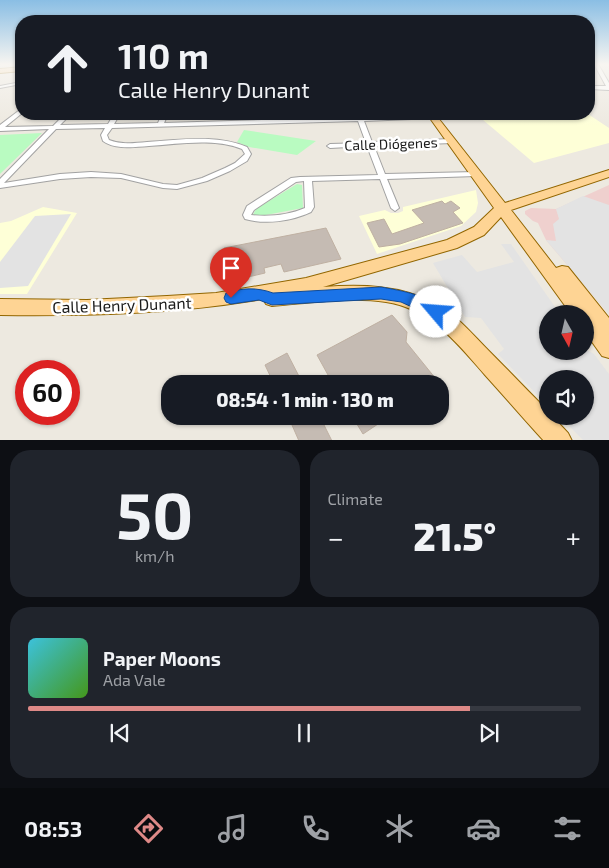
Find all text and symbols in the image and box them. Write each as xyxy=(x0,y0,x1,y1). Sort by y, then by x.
text: 110 m xyxy=(118,34,209,76)
icon: ahead xyxy=(35,35,100,100)
text: Calle Henry Dunant xyxy=(118,76,310,102)
street label: Calle Diógenes xyxy=(344,133,438,154)
pin xyxy=(210,247,252,298)
icon: arrive xyxy=(217,254,245,282)
position arrow xyxy=(409,285,461,337)
street label: Calle Henry Dunant xyxy=(52,293,192,316)
north arrow xyxy=(539,305,594,360)
map controls xyxy=(539,305,594,425)
speed limit sign: 60 xyxy=(15,360,80,425)
button: sound xyxy=(539,370,594,425)
text: 08:54 · 1 min · 130 m xyxy=(216,388,394,411)
text: 50 xyxy=(116,474,193,552)
text: Climate xyxy=(328,489,383,508)
text: 21.5° xyxy=(413,513,496,559)
text: − xyxy=(328,520,344,554)
text: + xyxy=(566,520,581,554)
text: km/h xyxy=(135,546,175,565)
text: Paper Moons xyxy=(103,647,221,670)
text: Ada Vale xyxy=(103,670,166,689)
icon: previous xyxy=(106,719,134,747)
icon: pause xyxy=(290,719,318,747)
icon: next xyxy=(475,719,503,747)
icon: directions xyxy=(131,811,166,846)
icon: music xyxy=(215,811,250,846)
icon: phone xyxy=(298,811,333,846)
icon: climate xyxy=(382,811,417,846)
icon: car xyxy=(466,811,501,846)
icon: filters xyxy=(550,811,585,846)
text: 08:53 xyxy=(24,815,82,841)

